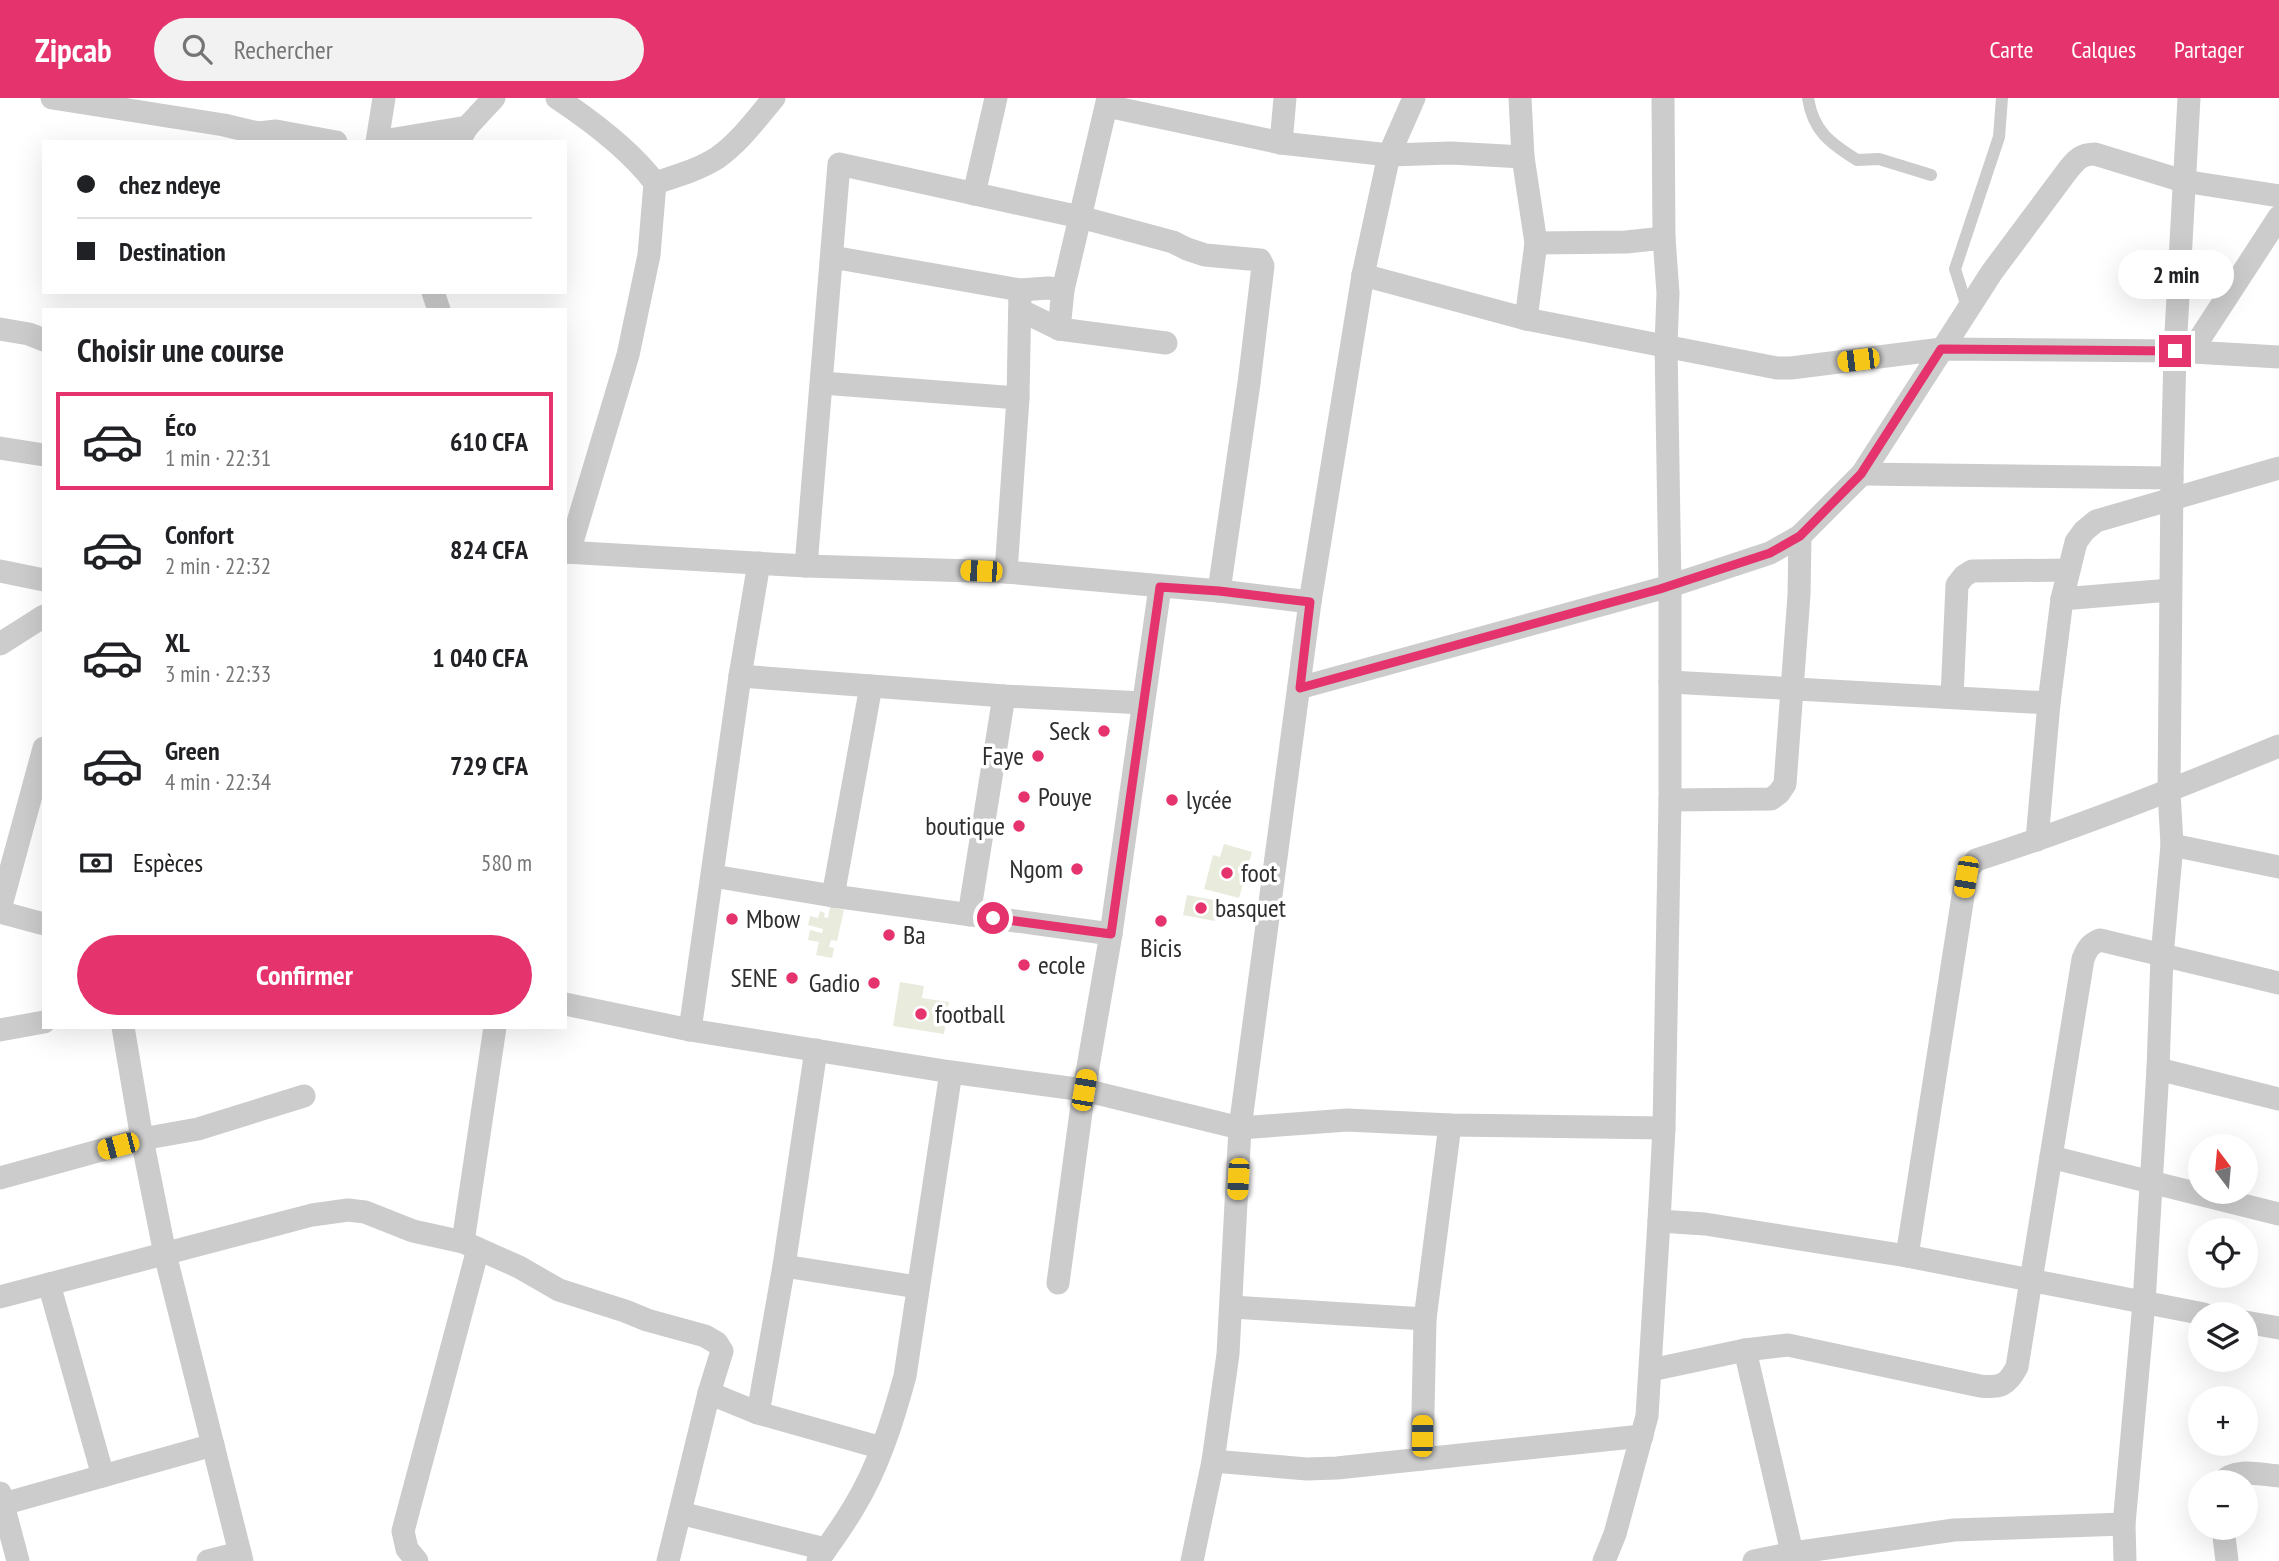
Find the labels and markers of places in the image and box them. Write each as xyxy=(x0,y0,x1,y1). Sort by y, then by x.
place label: Seck xyxy=(1049,714,1090,747)
marker: Seck xyxy=(1096,723,1112,739)
place label: Faye xyxy=(982,739,1024,772)
marker: Faye xyxy=(1030,748,1046,764)
place label: Pouye xyxy=(1038,780,1092,813)
place label: lycée xyxy=(1186,783,1232,816)
marker: Pouye xyxy=(1016,789,1032,805)
marker: lycée xyxy=(1164,792,1180,808)
place label: boutique xyxy=(925,809,1005,842)
marker: boutique xyxy=(1011,818,1027,834)
place label: Ngom xyxy=(1010,852,1063,885)
place label: foot xyxy=(1241,856,1277,889)
marker: Ngom xyxy=(1069,861,1085,877)
marker: foot xyxy=(1219,865,1235,881)
place label: basquet xyxy=(1215,891,1286,924)
marker: basquet xyxy=(1193,900,1209,916)
place label: Mbow xyxy=(746,902,801,935)
marker: Mbow xyxy=(724,911,740,927)
marker: Bicis xyxy=(1153,913,1169,929)
place label: Ba xyxy=(903,918,926,951)
marker: Ba xyxy=(881,927,897,943)
place label: Bicis xyxy=(1140,931,1182,964)
place label: ecole xyxy=(1038,948,1085,981)
marker: ecole xyxy=(1016,957,1032,973)
place label: SENE xyxy=(731,961,778,994)
place label: Gadio xyxy=(809,966,860,999)
marker: SENE xyxy=(784,970,800,986)
marker: Gadio xyxy=(866,975,882,991)
place label: football xyxy=(935,997,1005,1030)
marker: football xyxy=(913,1006,929,1022)

